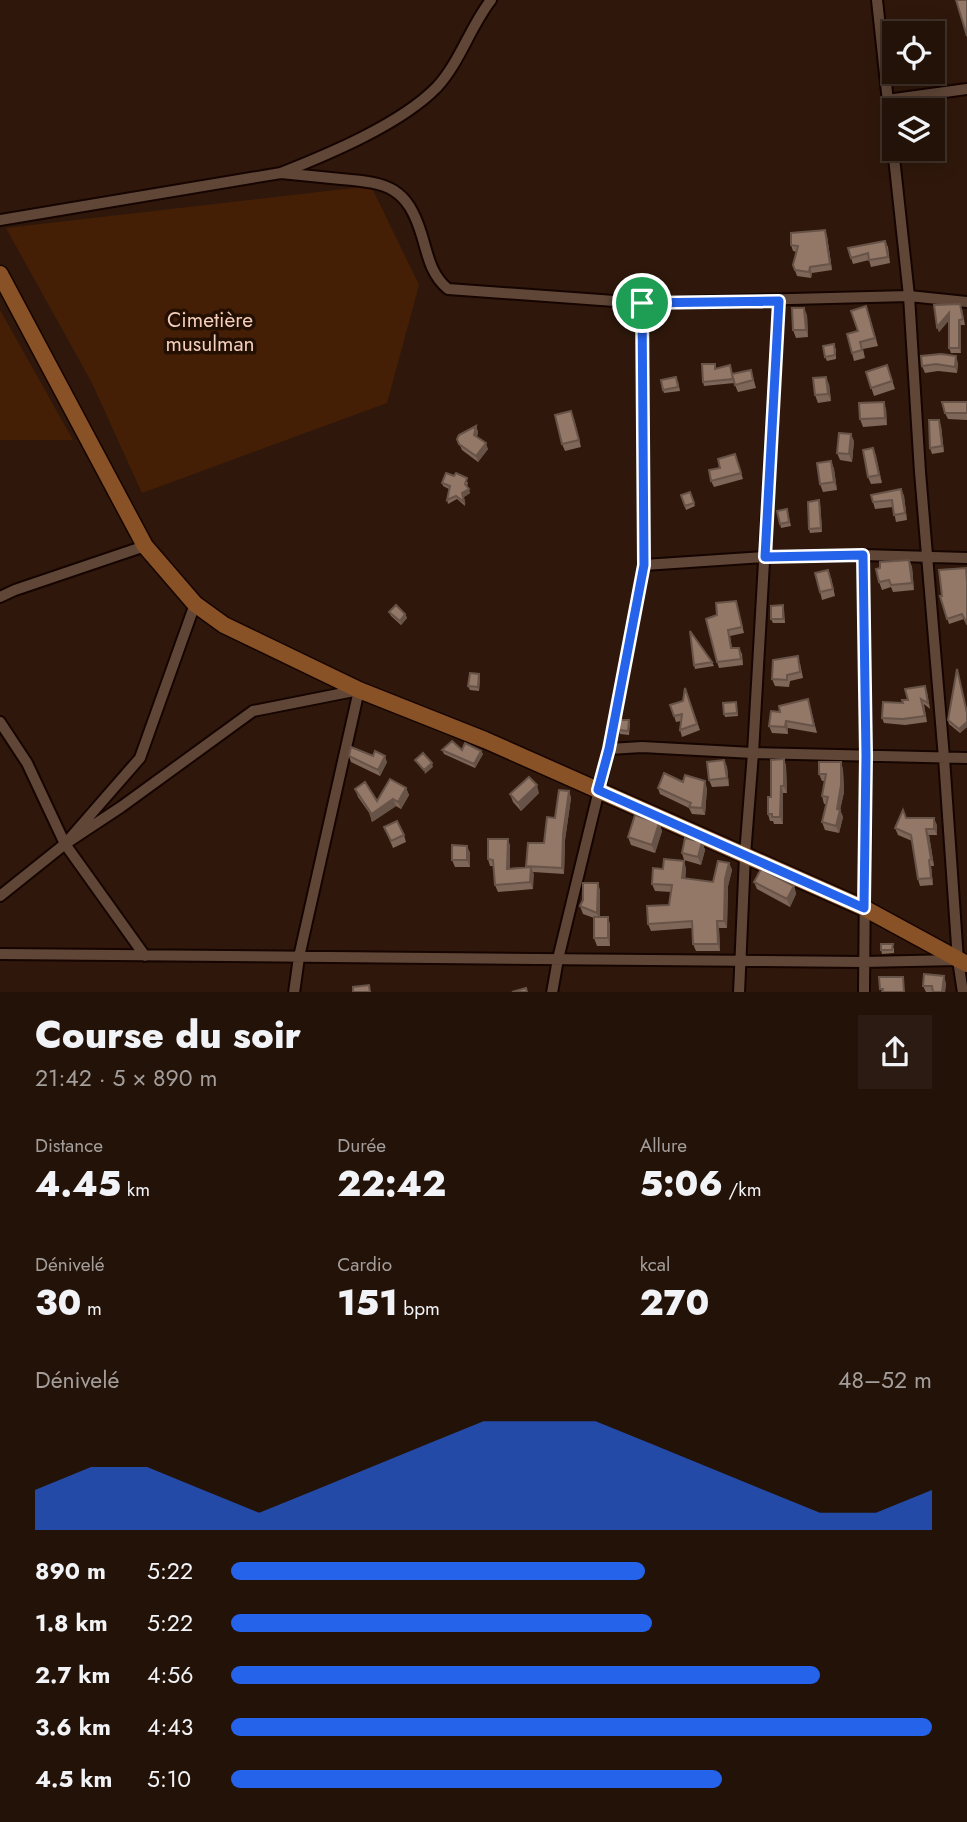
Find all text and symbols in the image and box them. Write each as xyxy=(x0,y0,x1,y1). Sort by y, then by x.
map controls xyxy=(882,21,945,161)
button: locate xyxy=(882,21,945,84)
button: layers xyxy=(882,98,945,161)
pin xyxy=(612,273,672,333)
icon: arrive xyxy=(623,284,661,322)
park label: Cimetière musulman xyxy=(165,305,255,359)
text: Course du soir xyxy=(35,1007,301,1062)
button: share xyxy=(858,1015,932,1089)
text: 21:42 · 5 × 890 m xyxy=(35,1061,217,1095)
text: Distance xyxy=(35,1132,103,1159)
text: Durée xyxy=(337,1132,386,1159)
text: Allure xyxy=(640,1132,687,1159)
text: 4.45 xyxy=(35,1159,121,1209)
text: 22:42 xyxy=(337,1159,446,1209)
text: 5:06 xyxy=(640,1159,723,1209)
text: km xyxy=(121,1176,150,1203)
text: /km xyxy=(723,1176,762,1203)
text: Dénivelé xyxy=(35,1251,105,1278)
text: Cardio xyxy=(337,1251,392,1278)
text: kcal xyxy=(640,1251,670,1278)
text: 30 xyxy=(35,1278,81,1328)
text: 151 xyxy=(337,1278,398,1328)
text: 270 xyxy=(640,1278,709,1328)
text: m xyxy=(81,1295,102,1322)
text: bpm xyxy=(398,1295,440,1322)
text: Dénivelé xyxy=(35,1363,119,1397)
text: 48–52 m xyxy=(838,1363,932,1397)
text: 890 m xyxy=(35,1554,106,1588)
text: 5:22 xyxy=(147,1554,193,1588)
text: 1.8 km xyxy=(35,1606,108,1640)
text: 5:22 xyxy=(147,1606,193,1640)
text: 2.7 km xyxy=(35,1658,110,1692)
text: 4:56 xyxy=(147,1658,194,1692)
text: 3.6 km xyxy=(35,1710,111,1744)
text: 4:43 xyxy=(147,1710,193,1744)
text: 4.5 km xyxy=(35,1762,112,1796)
text: 5:10 xyxy=(147,1762,191,1796)

